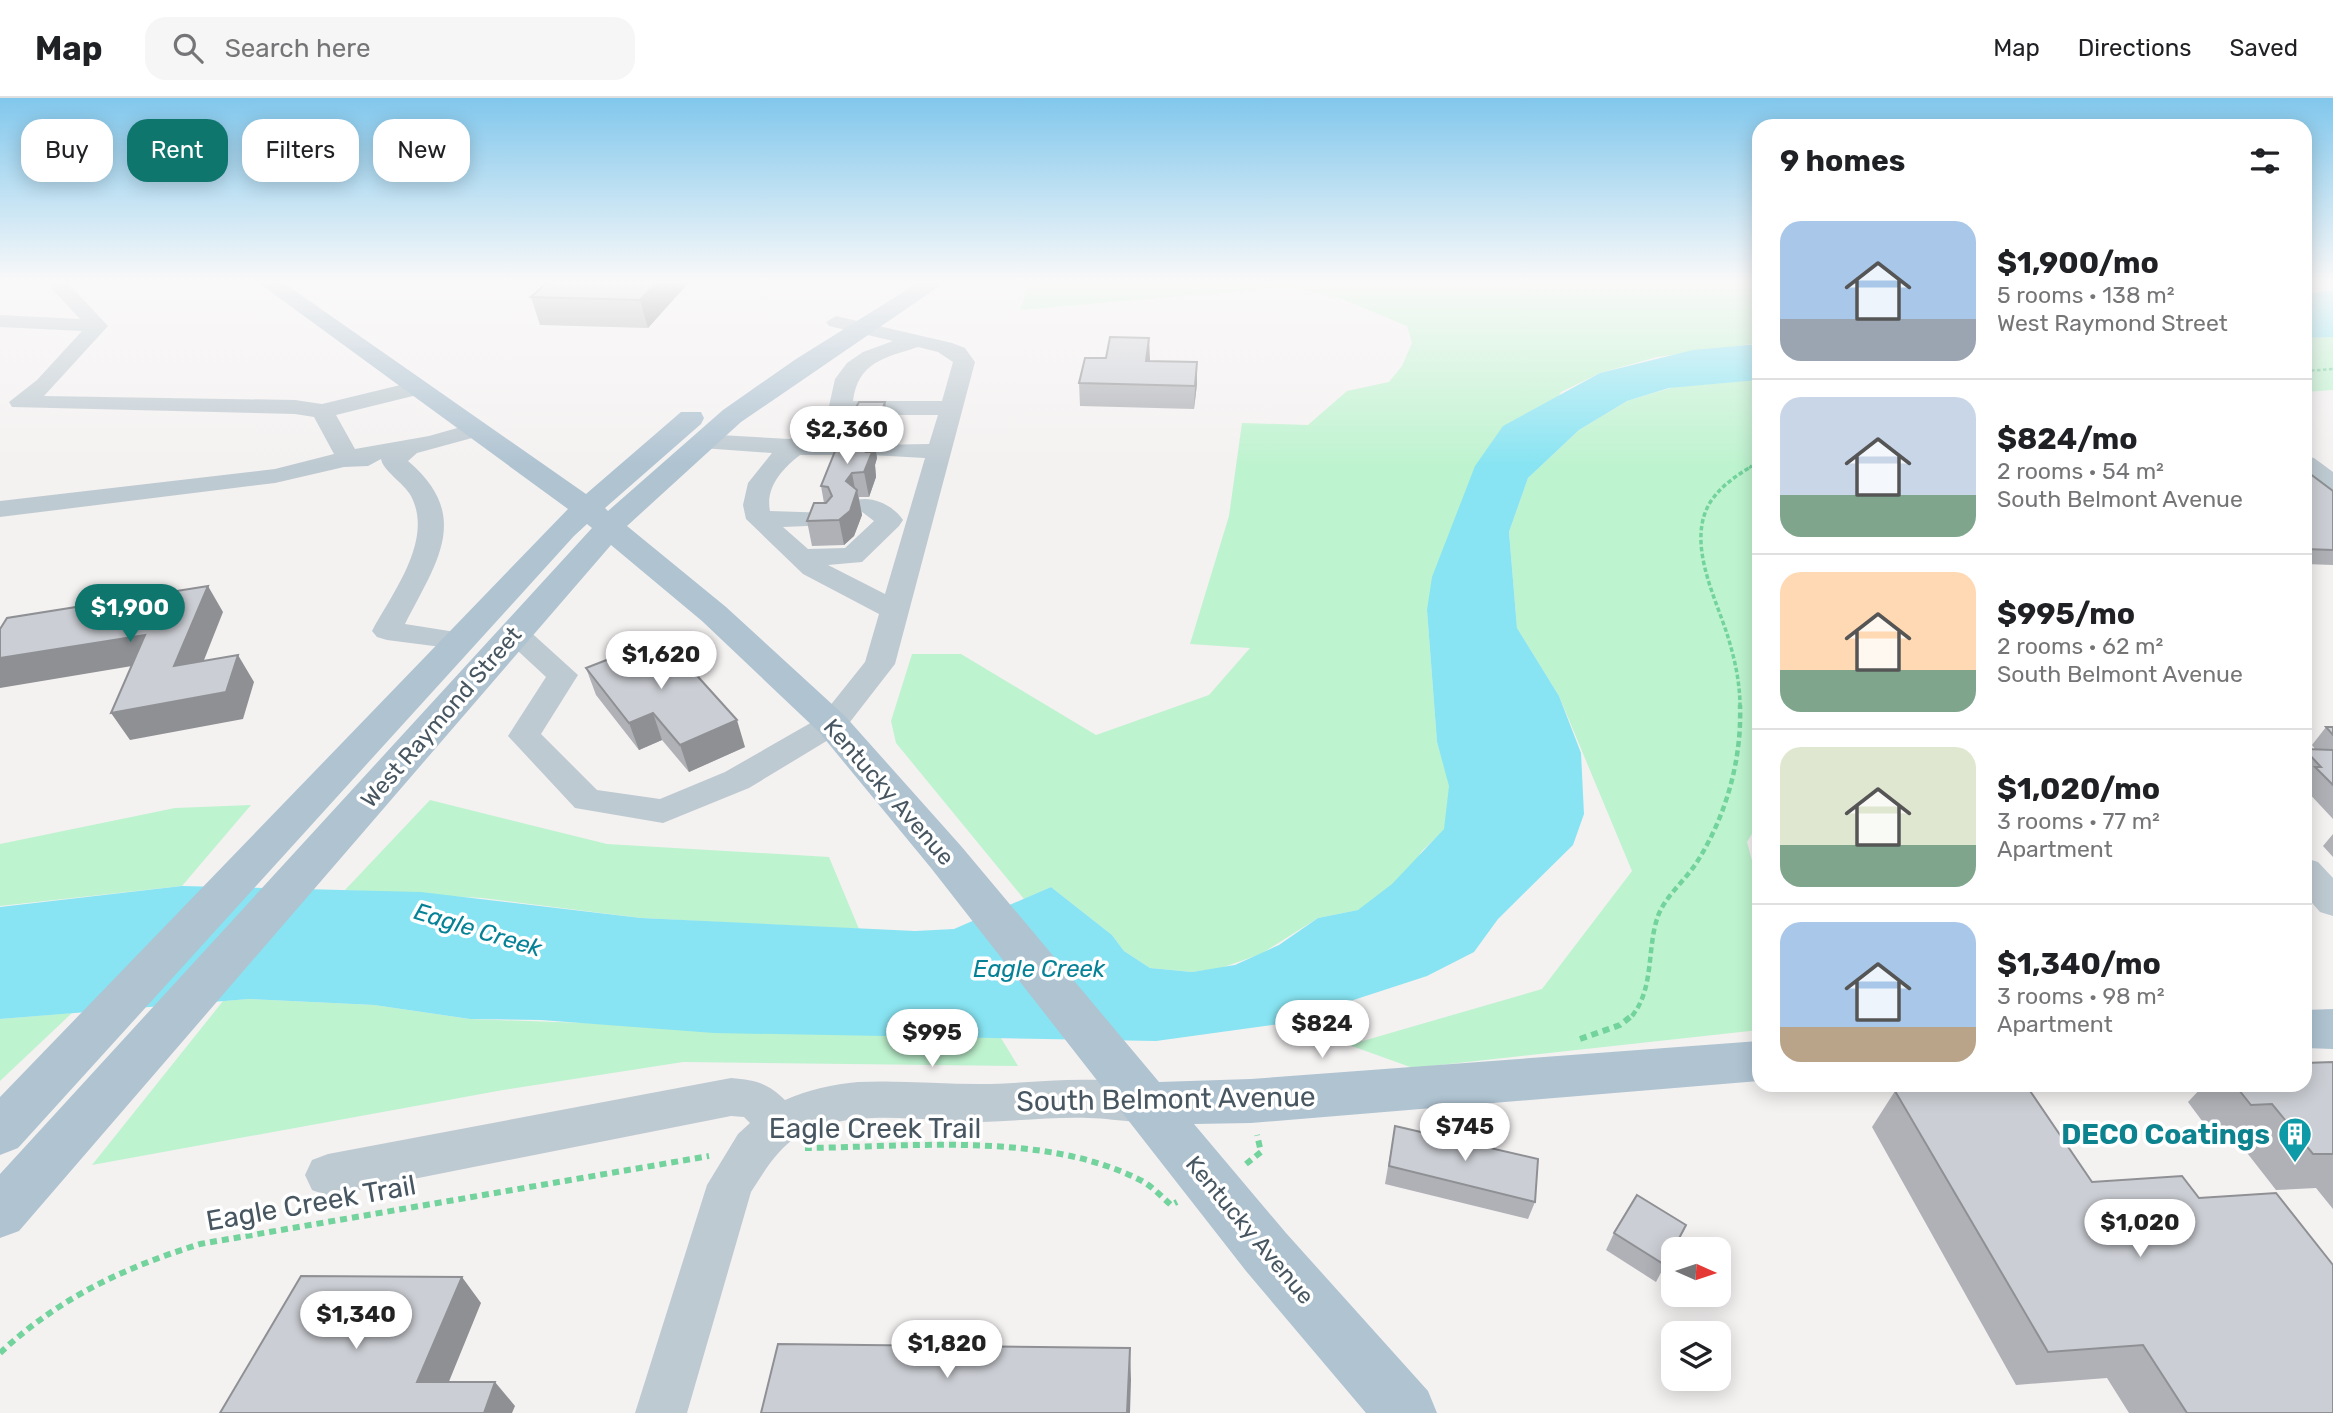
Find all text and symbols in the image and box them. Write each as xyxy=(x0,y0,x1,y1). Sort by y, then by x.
search box xyxy=(145,17,635,80)
text: Map xyxy=(35,29,103,68)
icon: search xyxy=(169,29,207,67)
text: Search here xyxy=(225,33,370,64)
text: Map xyxy=(1993,34,2040,62)
text: Directions xyxy=(2078,34,2191,62)
text: Saved xyxy=(2229,34,2298,62)
chip: Buy xyxy=(21,119,113,182)
chip: Rent xyxy=(127,119,228,182)
chip: Filters xyxy=(242,119,359,182)
chip: New xyxy=(373,119,470,182)
icon: filters xyxy=(2246,142,2284,180)
text: 9 homes xyxy=(1780,143,1905,179)
text: $1,900/mo xyxy=(1997,245,2159,281)
icon: home xyxy=(1836,249,1920,333)
text: 5 rooms · 138 m² xyxy=(1997,281,2174,309)
text: West Raymond Street xyxy=(1997,309,2228,337)
pin: $2,360 xyxy=(790,406,904,466)
text: $2,360 xyxy=(806,415,888,443)
text: $824/mo xyxy=(1997,421,2138,457)
icon: home xyxy=(1836,425,1920,509)
text: 2 rooms · 54 m² xyxy=(1997,457,2164,485)
text: South Belmont Avenue xyxy=(1997,485,2243,513)
pin: $1,900 xyxy=(73,584,187,644)
text: $1,900 xyxy=(91,593,169,621)
text: $995/mo xyxy=(1997,596,2135,632)
icon: home xyxy=(1836,600,1920,684)
street label: West Raymond Street xyxy=(355,621,527,813)
pin: $1,620 xyxy=(604,632,718,691)
text: 2 rooms · 62 m² xyxy=(1997,632,2163,660)
text: $1,620 xyxy=(622,640,700,668)
text: South Belmont Avenue xyxy=(1997,660,2243,688)
street label: Kentucky Avenue xyxy=(818,713,960,871)
text: $1,020/mo xyxy=(1997,771,2160,807)
icon: home xyxy=(1836,775,1920,859)
text: 3 rooms · 77 m² xyxy=(1997,807,2160,835)
text: Apartment xyxy=(1997,835,2113,863)
water label: Eagle Creek xyxy=(411,897,546,963)
text: $1,340/mo xyxy=(1997,946,2161,982)
icon: home xyxy=(1836,950,1920,1034)
water label: Eagle Creek xyxy=(973,955,1106,983)
text: 3 rooms · 98 m² xyxy=(1997,982,2165,1010)
pin: $824 xyxy=(1281,1000,1363,1060)
text: $824 xyxy=(1291,1009,1353,1037)
pin: $995 xyxy=(891,1010,973,1069)
text: Apartment xyxy=(1997,1010,2113,1038)
text: $995 xyxy=(902,1018,962,1046)
street label: South Belmont Avenue xyxy=(1016,1080,1316,1118)
pin: $745 xyxy=(1424,1104,1506,1163)
street label: Eagle Creek Trail xyxy=(769,1112,981,1145)
text: $745 xyxy=(1436,1112,1494,1140)
building icon: DECO Coatings xyxy=(2276,1115,2314,1164)
place label: DECO Coatings xyxy=(2061,1118,2270,1151)
street label: Kentucky Avenue xyxy=(1180,1150,1320,1310)
street label: Eagle Creek Trail xyxy=(203,1168,419,1238)
pin: $1,020 xyxy=(2083,1200,2197,1259)
text: $1,020 xyxy=(2100,1208,2180,1236)
north arrow xyxy=(1661,1237,1731,1307)
map controls xyxy=(1661,1237,1731,1391)
pin: $1,340 xyxy=(299,1292,413,1351)
text: $1,340 xyxy=(316,1300,396,1328)
pin: $1,820 xyxy=(890,1320,1004,1380)
button: layers xyxy=(1661,1321,1731,1391)
text: $1,820 xyxy=(907,1329,987,1357)

